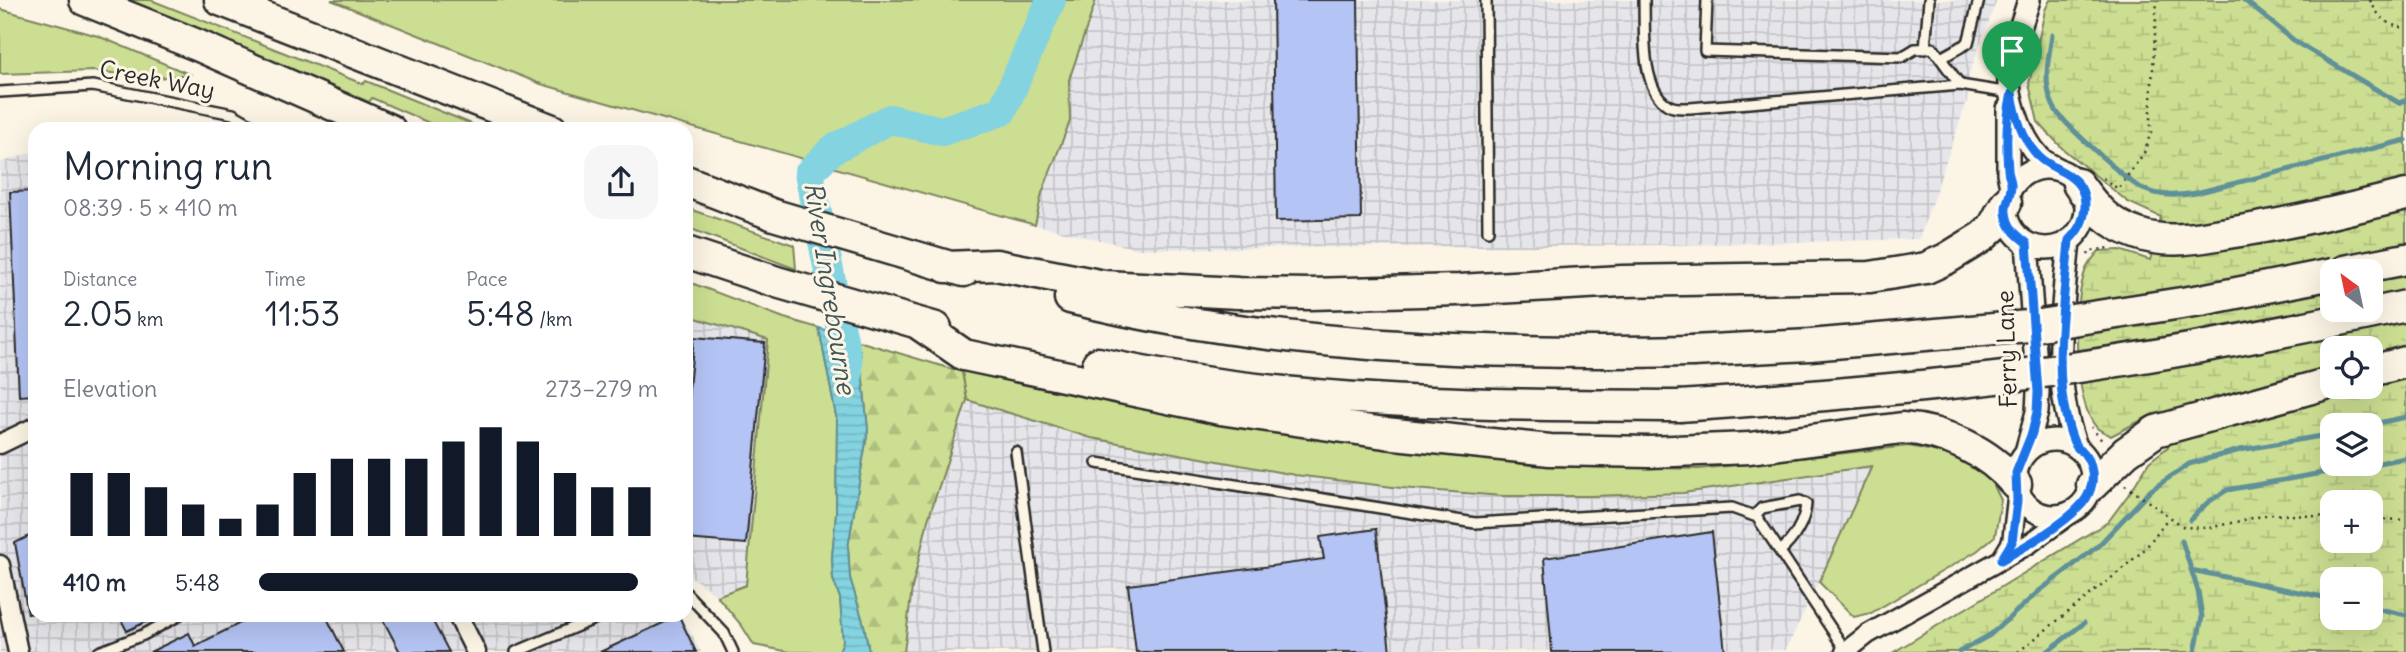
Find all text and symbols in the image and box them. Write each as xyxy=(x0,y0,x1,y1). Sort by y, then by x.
pin xyxy=(1982,21,2042,93)
icon: arrive xyxy=(1993,32,2031,70)
street label: Creek Way xyxy=(97,53,217,105)
text: Morning run xyxy=(63,143,273,190)
button: share xyxy=(584,145,658,219)
water label: River Ingrebourne xyxy=(797,180,864,398)
text: 08:39 · 5 × 410 m xyxy=(63,193,238,222)
north arrow xyxy=(2320,259,2384,322)
map controls xyxy=(2320,259,2383,630)
text: Distance xyxy=(63,267,137,291)
text: Time xyxy=(265,267,306,291)
text: Pace xyxy=(466,267,508,291)
street label: Ferry Lane xyxy=(1989,290,2023,408)
text: 2.05 xyxy=(63,291,133,335)
text: 11:53 xyxy=(265,291,340,335)
text: 5:48 xyxy=(466,291,535,335)
text: km xyxy=(133,307,163,331)
text: /km xyxy=(535,307,573,331)
button: locate xyxy=(2320,336,2383,399)
text: Elevation xyxy=(63,374,157,403)
text: 273–279 m xyxy=(545,374,658,403)
button: layers xyxy=(2320,413,2383,476)
button: + xyxy=(2320,490,2383,553)
button: − xyxy=(2320,567,2383,630)
text: 410 m xyxy=(63,568,126,597)
text: 5:48 xyxy=(175,568,220,597)

